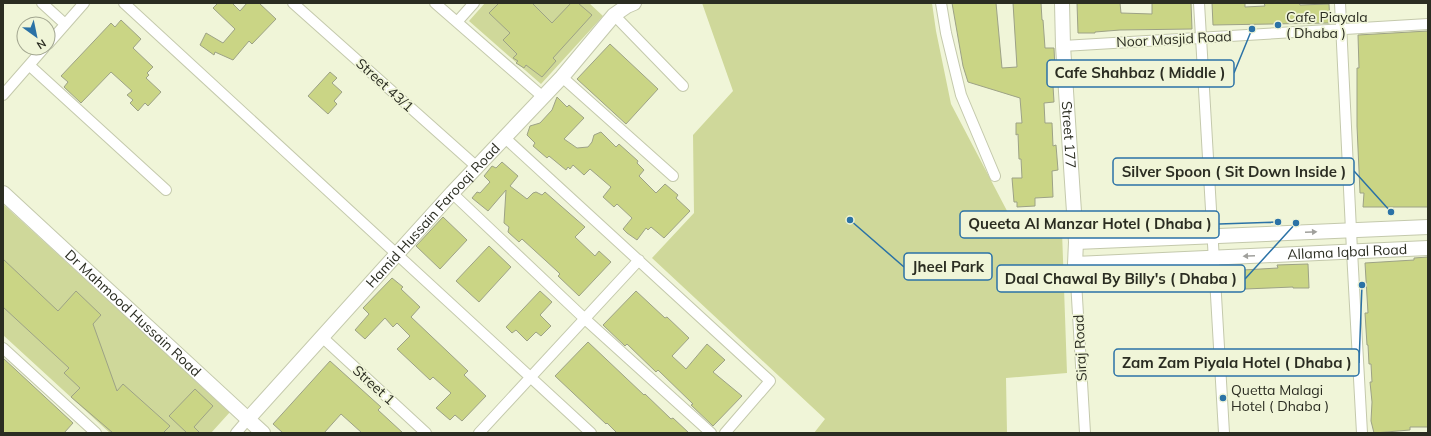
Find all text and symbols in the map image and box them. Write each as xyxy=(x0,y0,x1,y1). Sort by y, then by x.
place label: Cafe Piayala ( Dhaba ) xyxy=(1286,8,1368,42)
north arrow xyxy=(16,16,56,56)
marker: Cafe Piayala ( Dhaba ) xyxy=(1273,20,1283,30)
street label: Noor Masjid Road xyxy=(1116,27,1232,51)
text: N xyxy=(34,36,49,53)
street label: Street 43/1 xyxy=(352,54,418,116)
callout: Cafe Shahbaz ( Middle ) xyxy=(1047,60,1234,87)
text: Cafe Shahbaz ( Middle ) xyxy=(1054,63,1226,82)
street label: Street 177 xyxy=(1058,100,1080,169)
street label: Hamid Hussain Farooqi Road xyxy=(362,139,504,291)
callout: Silver Spoon ( Sit Down Inside ) xyxy=(1113,158,1354,185)
text: Silver Spoon ( Sit Down Inside ) xyxy=(1122,162,1346,181)
callout: Queeta Al Manzar Hotel ( Dhaba ) xyxy=(960,211,1219,238)
text: Queeta Al Manzar Hotel ( Dhaba ) xyxy=(968,214,1212,233)
one-way arrow xyxy=(1305,228,1317,235)
street label: Allama Iqbal Road xyxy=(1287,240,1408,263)
street label: Dr Mahmood Hussain Road xyxy=(61,246,205,380)
callout: Jheel Park xyxy=(904,253,992,280)
one-way arrow xyxy=(1242,253,1255,259)
text: Jheel Park xyxy=(912,257,985,276)
callout: Daal Chawal By Billy's ( Dhaba ) xyxy=(997,265,1245,292)
text: Daal Chawal By Billy's ( Dhaba ) xyxy=(1005,269,1237,288)
street label: Siraj Road xyxy=(1069,314,1091,382)
callout: Zam Zam Piyala Hotel ( Dhaba ) xyxy=(1114,349,1359,376)
text: Zam Zam Piyala Hotel ( Dhaba ) xyxy=(1122,353,1352,372)
street label: Street 1 xyxy=(349,361,399,409)
place label: Quetta Malagi Hotel ( Dhaba ) xyxy=(1231,381,1329,415)
marker: Quetta Malagi Hotel ( Dhaba ) xyxy=(1218,393,1228,403)

